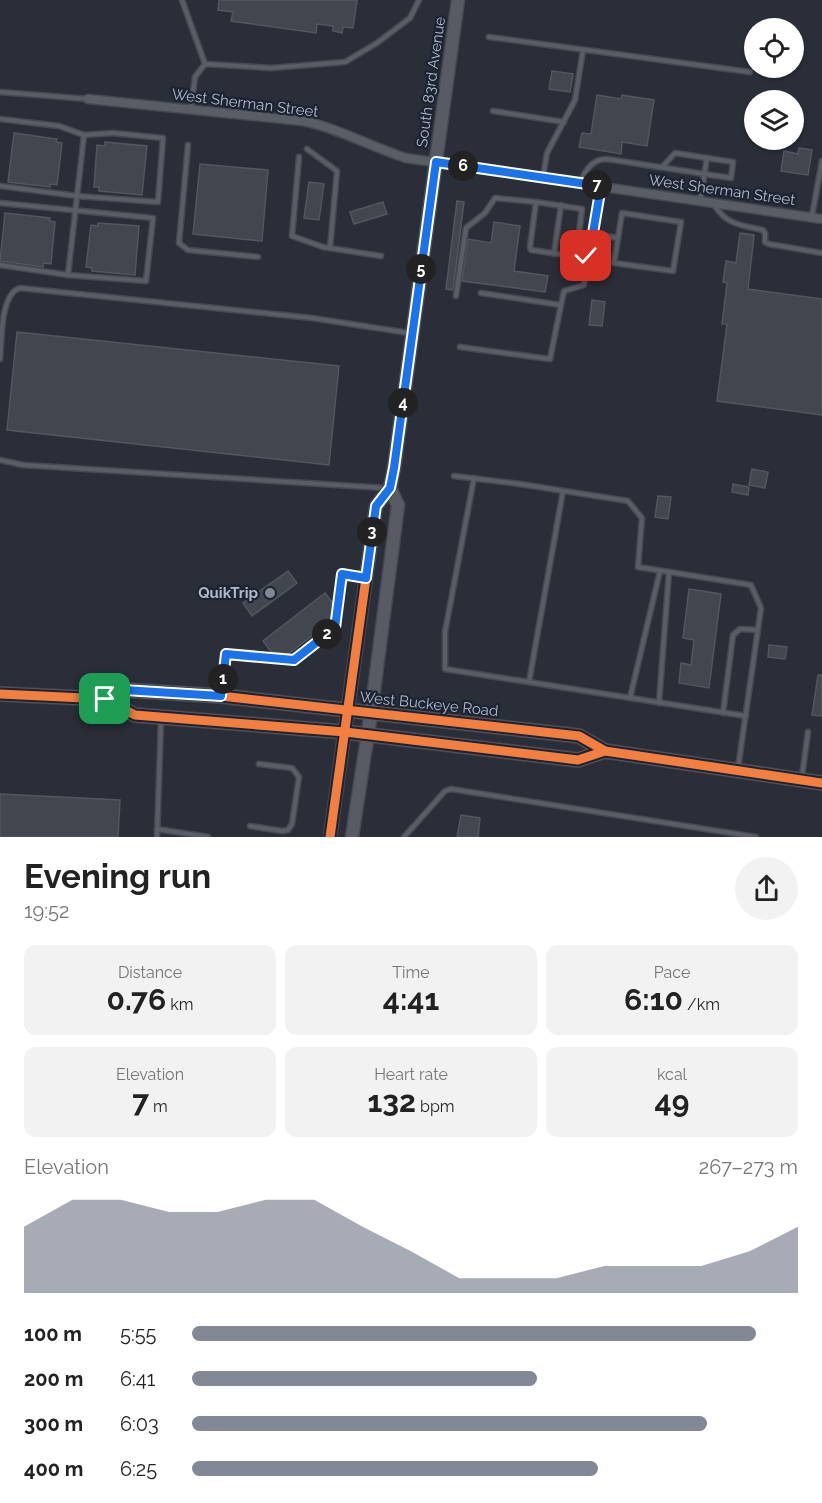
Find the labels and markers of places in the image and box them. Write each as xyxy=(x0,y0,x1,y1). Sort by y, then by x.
pin: 6 xyxy=(448,151,478,181)
pin: 7 xyxy=(582,170,612,200)
pin xyxy=(560,230,611,281)
pin: 5 xyxy=(406,254,436,284)
pin: 4 xyxy=(388,388,418,418)
pin: 3 xyxy=(357,517,387,547)
place label: QuikTrip xyxy=(198,584,258,602)
marker: QuikTrip xyxy=(263,586,277,600)
pin: 2 xyxy=(312,619,342,649)
pin: 1 xyxy=(208,664,238,694)
pin xyxy=(79,673,130,724)

